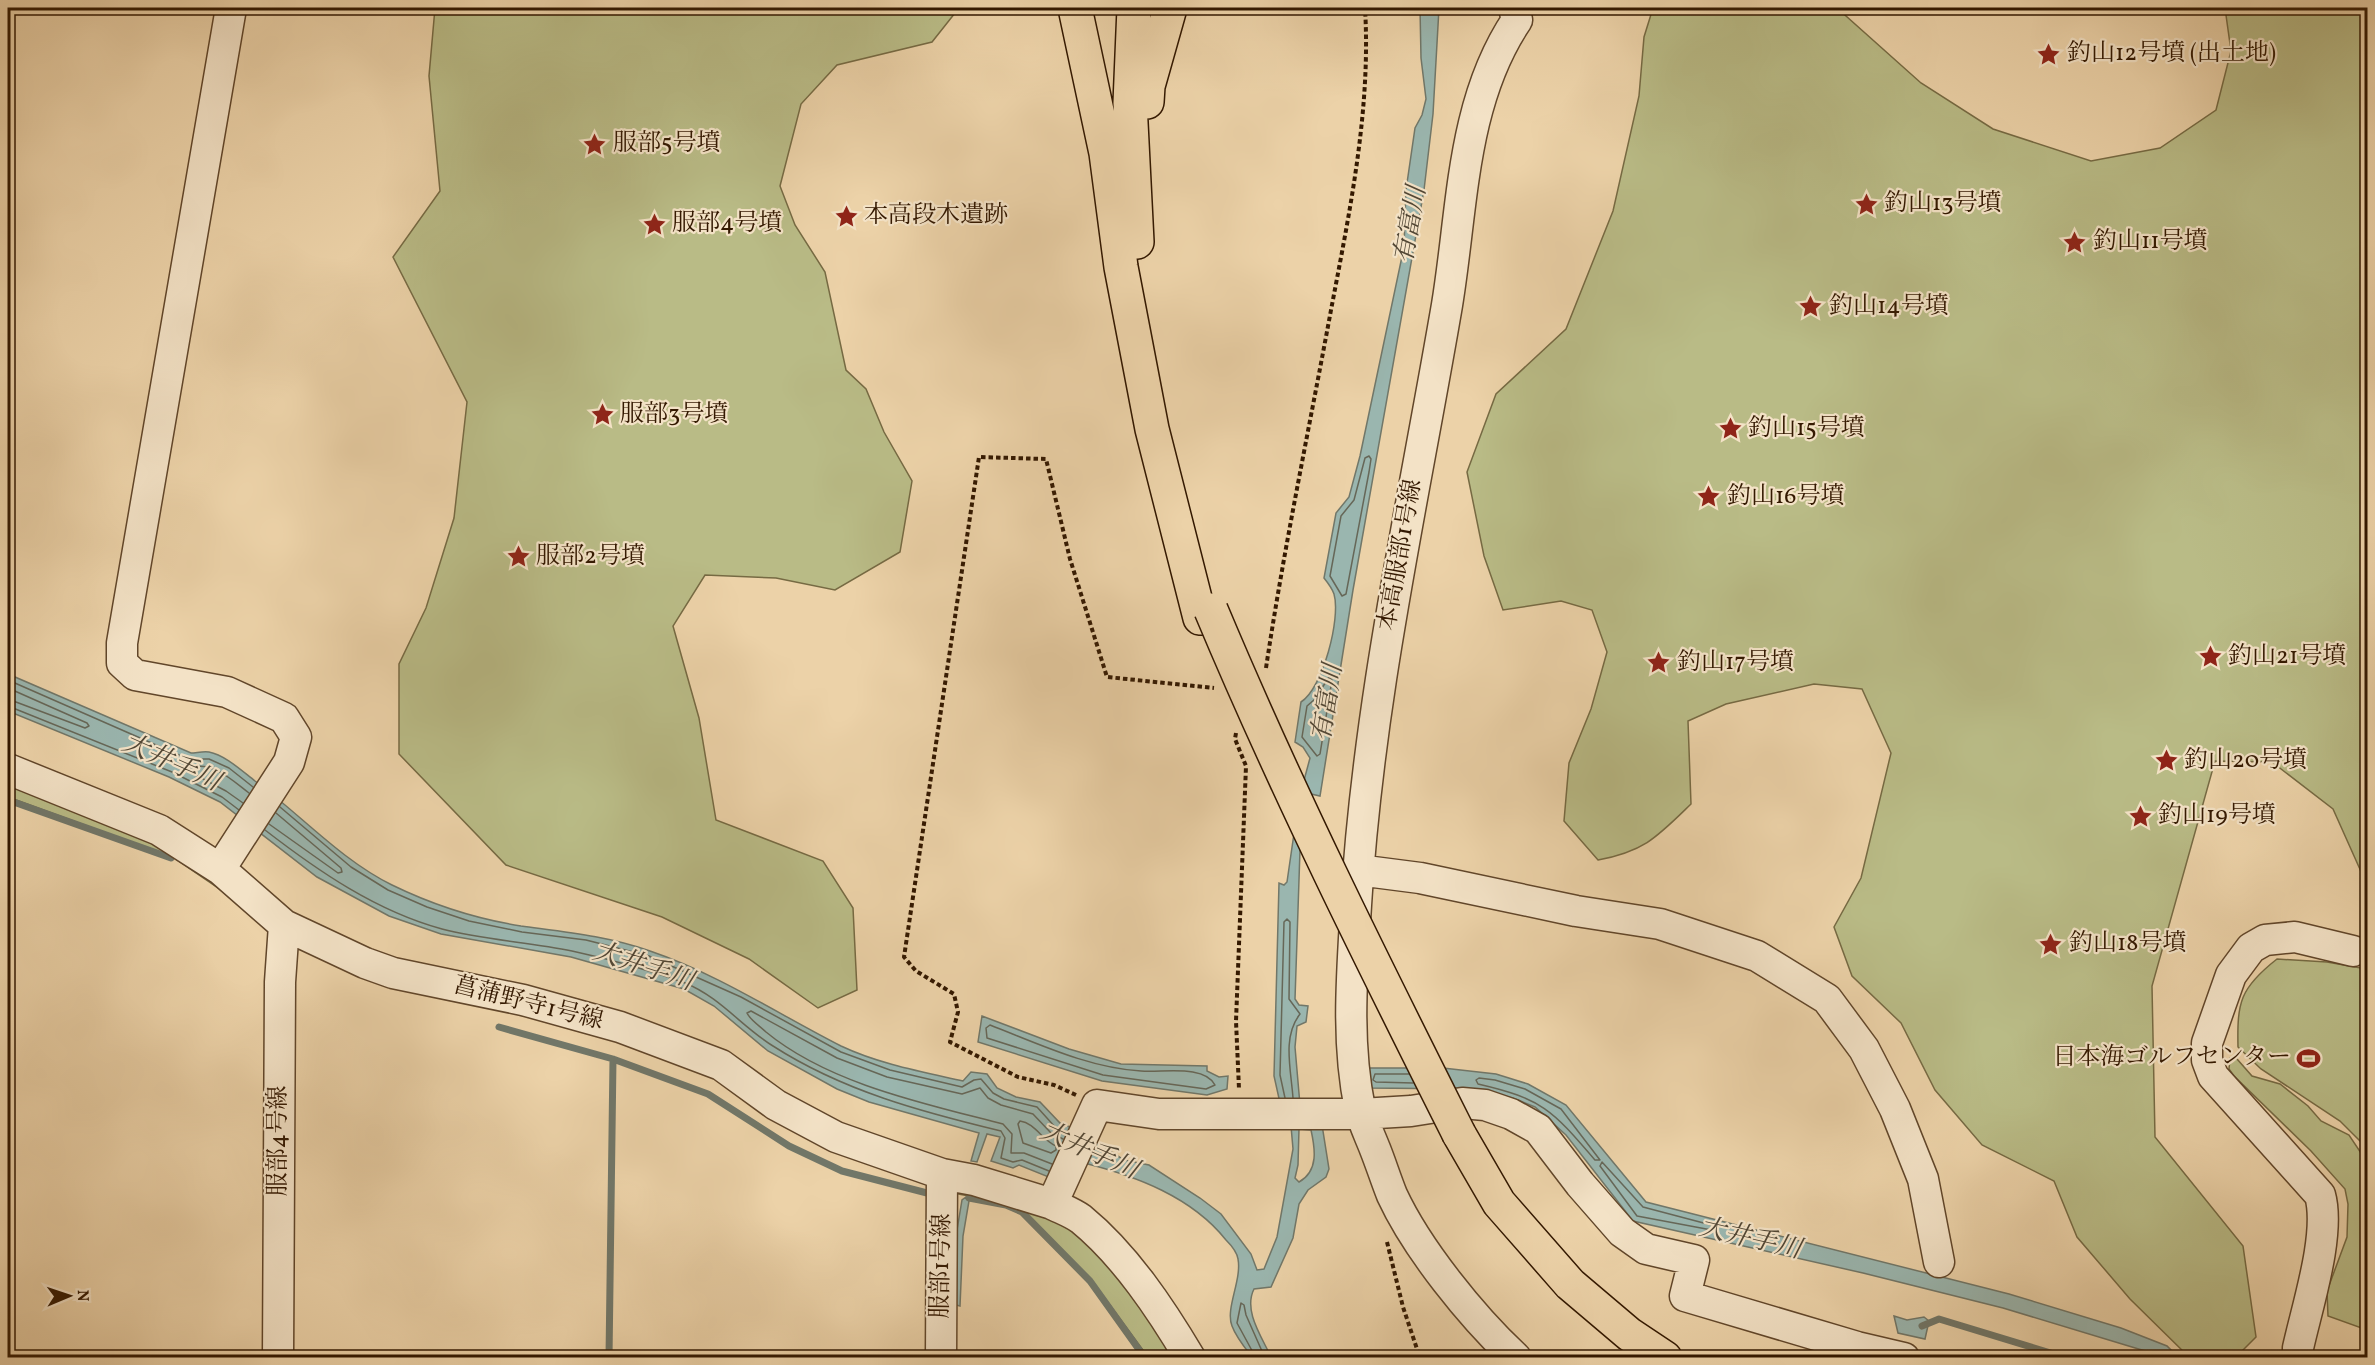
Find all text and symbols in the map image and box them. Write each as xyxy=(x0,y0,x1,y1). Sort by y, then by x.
place label: 釣山12号墳 (出土地) xyxy=(2067,37,2276,71)
place icon: 釣山12号墳 (出土地) xyxy=(2036,41,2062,67)
place label: 服部5号墳 xyxy=(613,127,721,161)
place icon: 服部5号墳 xyxy=(582,131,608,157)
water label: 有富川 xyxy=(1386,181,1436,267)
place label: 釣山13号墳 xyxy=(1884,187,2002,221)
place icon: 釣山13号墳 xyxy=(1853,191,1879,217)
place label: 本高段木遺跡 xyxy=(864,199,1008,233)
place icon: 本高段木遺跡 xyxy=(833,203,859,229)
place label: 服部4号墳 xyxy=(672,207,782,241)
place icon: 服部4号墳 xyxy=(641,211,667,237)
place label: 釣山11号墳 xyxy=(2093,225,2208,259)
place icon: 釣山11号墳 xyxy=(2062,229,2088,255)
place label: 釣山14号墳 xyxy=(1829,290,1949,324)
place icon: 釣山14号墳 xyxy=(1798,294,1824,320)
place label: 服部3号墳 xyxy=(620,398,728,432)
place icon: 服部3号墳 xyxy=(589,402,615,428)
place label: 釣山15号墳 xyxy=(1748,412,1865,446)
place icon: 釣山15号墳 xyxy=(1717,416,1743,442)
street label: 本高服部1号線 xyxy=(1371,477,1431,633)
place label: 釣山16号墳 xyxy=(1727,480,1844,514)
place icon: 釣山16号墳 xyxy=(1696,484,1722,510)
place label: 服部2号墳 xyxy=(536,540,645,574)
place icon: 服部2号墳 xyxy=(505,544,531,570)
place label: 釣山21号墳 xyxy=(2228,640,2346,674)
place icon: 釣山21号墳 xyxy=(2197,644,2223,670)
place label: 釣山17号墳 xyxy=(1677,646,1794,680)
place icon: 釣山17号墳 xyxy=(1646,650,1672,676)
water label: 有富川 xyxy=(1304,659,1352,744)
water label: 大井手川 xyxy=(116,725,229,802)
place label: 釣山20号墳 xyxy=(2184,744,2307,778)
place icon: 釣山20号墳 xyxy=(2153,748,2179,774)
place label: 釣山19号墳 xyxy=(2158,799,2276,833)
place icon: 釣山19号墳 xyxy=(2127,803,2153,829)
place label: 釣山18号墳 xyxy=(2069,927,2187,961)
place icon: 釣山18号墳 xyxy=(2038,931,2064,957)
water label: 大井手川 xyxy=(588,934,701,1001)
street label: 菖蒲野寺1号線 xyxy=(450,969,606,1039)
place label: 日本海ゴルフセンター xyxy=(2052,1041,2291,1075)
sports icon: 日本海ゴルフセンター xyxy=(2296,1045,2322,1071)
street label: 服部4号線 xyxy=(262,1086,296,1196)
water label: 大井手川 xyxy=(1034,1113,1147,1190)
water label: 大井手川 xyxy=(1695,1210,1808,1269)
street label: 服部1号線 xyxy=(924,1213,960,1319)
north arrow xyxy=(39,1266,99,1326)
text: N xyxy=(71,1289,93,1302)

